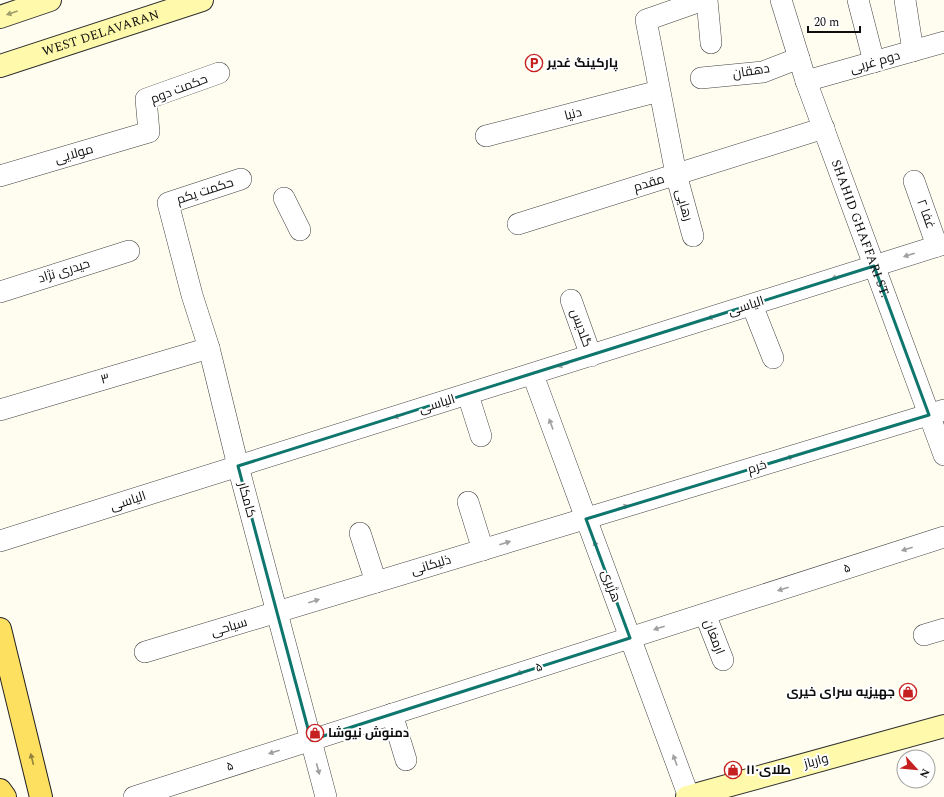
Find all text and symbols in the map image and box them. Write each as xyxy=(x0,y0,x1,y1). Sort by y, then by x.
street label: WEST DELAVARAN xyxy=(39,5,162,62)
scale bar xyxy=(808,8,860,34)
one-way arrow xyxy=(6,10,18,16)
text: 20 m xyxy=(814,13,839,32)
street label: دوم غربی xyxy=(848,45,902,79)
parking icon: پارکینگ غدیر xyxy=(524,53,544,73)
place label: پارکینگ غدیر xyxy=(546,53,618,73)
street label: دهقان xyxy=(731,58,771,84)
street label: حکمت دوم xyxy=(147,69,211,109)
street label: دنیا xyxy=(562,102,584,126)
street label: مولایی xyxy=(52,139,96,169)
street label: SHAHID GHAFFARI ST. xyxy=(826,157,895,300)
street label: مقدم xyxy=(631,169,667,197)
street label: حکمت یکم xyxy=(174,172,236,210)
street label: رهایی xyxy=(670,187,698,223)
street label: غفا ۲ xyxy=(911,197,941,231)
one-way arrow xyxy=(903,252,915,258)
street label: حیدری نژاد xyxy=(36,254,92,288)
one-way arrow xyxy=(831,275,843,281)
street label: الیاسی xyxy=(725,291,767,321)
street label: گلدیس xyxy=(565,306,597,350)
one-way arrow xyxy=(707,314,719,320)
one-way arrow xyxy=(556,362,568,368)
street label: ۳ xyxy=(98,368,112,390)
street label: الیاسی xyxy=(416,389,458,419)
one-way arrow xyxy=(392,413,404,419)
one-way arrow xyxy=(548,418,554,430)
street label: خرم xyxy=(745,455,769,479)
one-way arrow xyxy=(782,455,794,461)
street label: کامکار xyxy=(232,479,261,520)
street label: الیاسی xyxy=(107,486,149,516)
one-way arrow xyxy=(618,504,630,510)
one-way arrow xyxy=(500,540,512,546)
one-way arrow xyxy=(593,540,599,552)
one-way arrow xyxy=(901,546,913,552)
street label: ذلیکانی xyxy=(408,549,454,581)
street label: ۵ xyxy=(841,557,853,579)
street label: هژبری xyxy=(596,567,626,605)
one-way arrow xyxy=(777,586,789,592)
one-way arrow xyxy=(308,598,320,604)
street label: سیاحی xyxy=(208,612,250,642)
street label: ارمغان xyxy=(698,617,730,657)
one-way arrow xyxy=(653,625,665,631)
street label: ۵ xyxy=(533,656,545,678)
one-way arrow xyxy=(516,669,528,675)
place label: جهیزیه سرای خیری xyxy=(786,682,895,702)
shop icon: جهیزیه سرای خیری xyxy=(898,682,918,702)
shop icon: دمنوش نیوشا xyxy=(305,723,325,743)
place label: دمنوش نیوشا xyxy=(328,723,409,743)
street label: وارباز xyxy=(801,748,831,774)
one-way arrow xyxy=(267,749,279,755)
north arrow xyxy=(896,749,936,789)
one-way arrow xyxy=(28,753,34,765)
one-way arrow xyxy=(672,753,678,765)
street label: ۵ xyxy=(224,755,236,777)
shop icon: طلای۱۱۰ xyxy=(723,760,743,780)
place label: طلای۱۱۰ xyxy=(746,760,791,780)
one-way arrow xyxy=(316,762,322,775)
text: N xyxy=(915,765,934,781)

